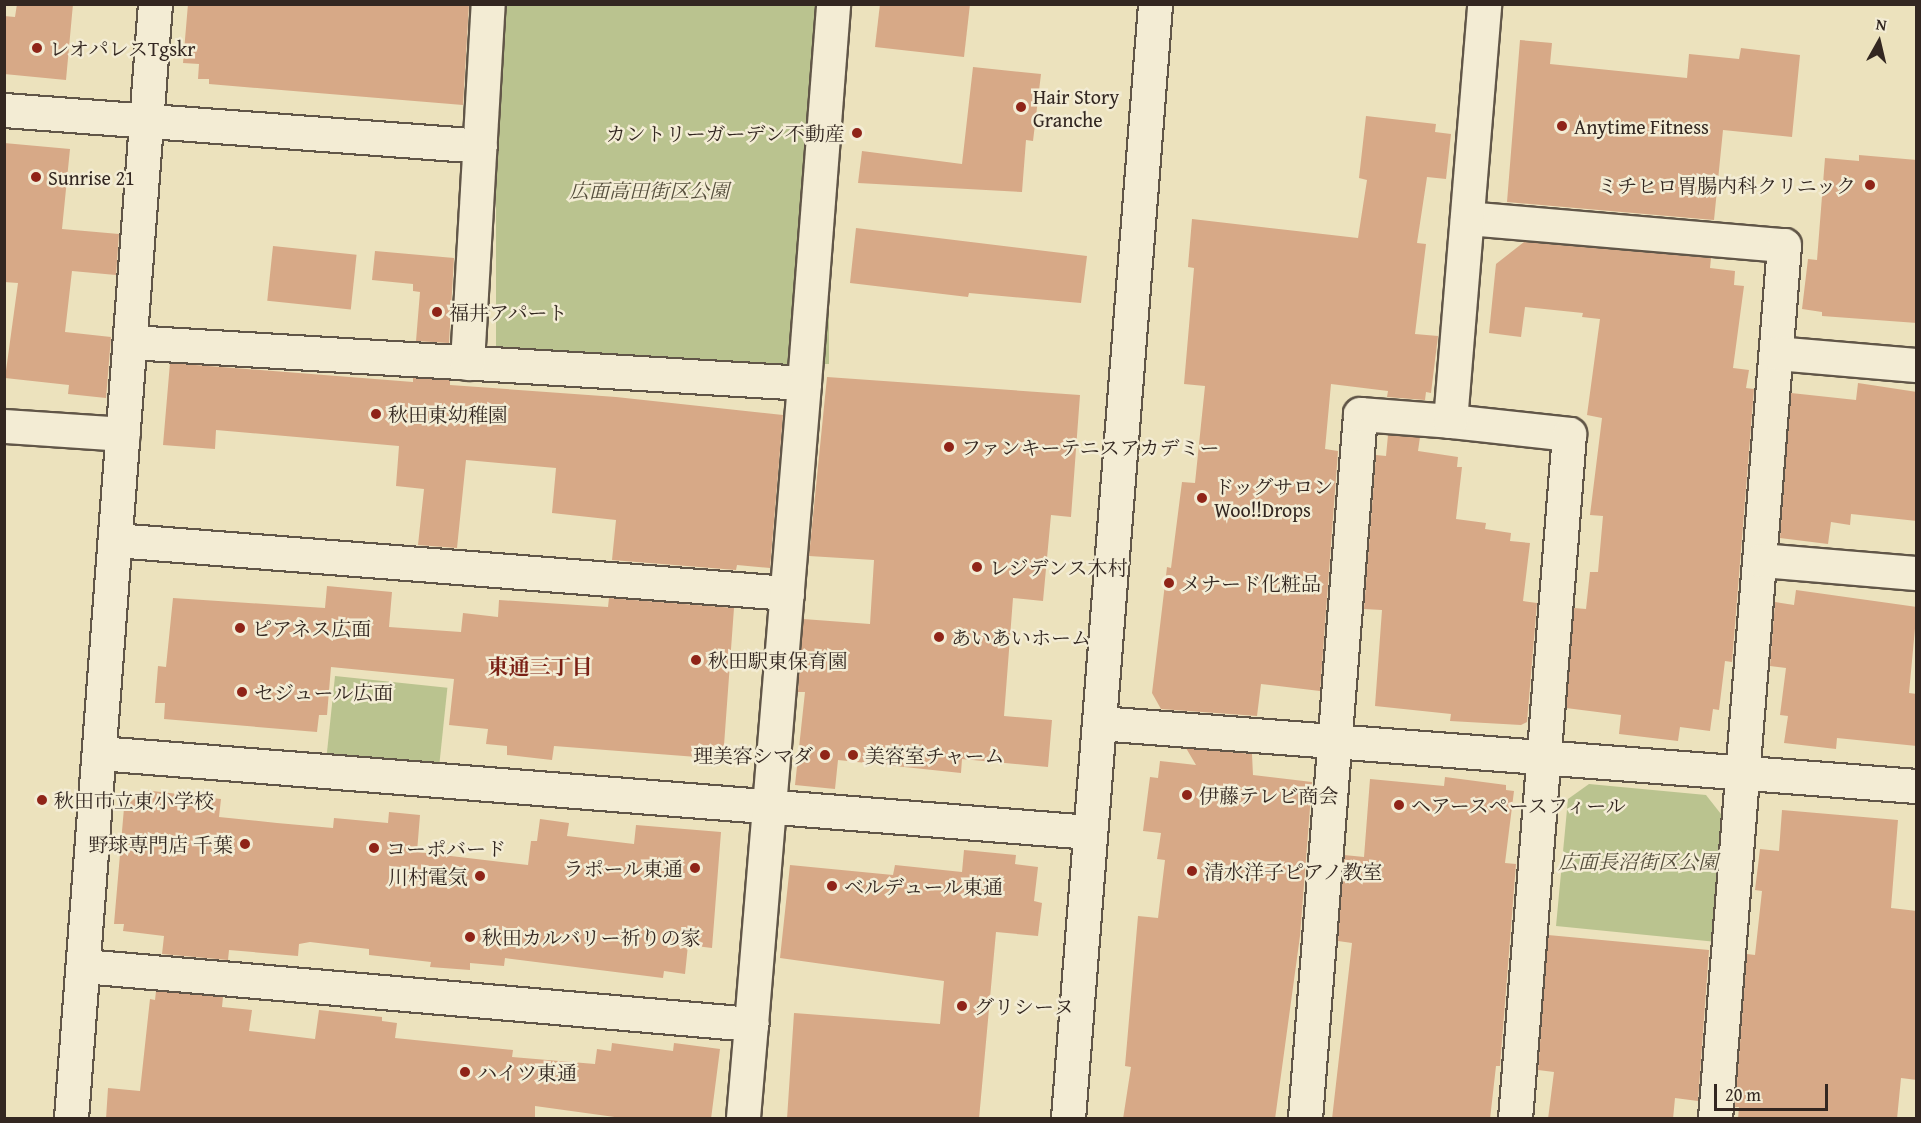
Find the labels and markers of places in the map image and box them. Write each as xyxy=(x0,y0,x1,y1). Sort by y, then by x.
place label: レオパレスTgskr xyxy=(49,36,196,60)
marker: レオパレスTgskr xyxy=(30,41,44,55)
place label: Hair Story Granche xyxy=(1033,84,1119,131)
marker: Hair Story Granche xyxy=(1014,100,1028,114)
place label: Anytime Fitness xyxy=(1574,114,1709,138)
marker: Anytime Fitness xyxy=(1555,119,1569,133)
place label: カントリーガーデン不動産 xyxy=(605,121,845,145)
marker: カントリーガーデン不動産 xyxy=(850,126,864,140)
place label: Sunrise 21 xyxy=(48,165,135,189)
marker: Sunrise 21 xyxy=(29,170,43,184)
place label: ミチヒロ胃腸内科クリニック xyxy=(1596,173,1856,197)
marker: ミチヒロ胃腸内科クリニック xyxy=(1861,176,1879,194)
place label: 福井アパート xyxy=(449,300,569,324)
marker: 福井アパート xyxy=(430,305,444,319)
place label: 秋田東幼稚園 xyxy=(388,402,508,426)
marker: 秋田東幼稚園 xyxy=(369,407,383,421)
place label: ファンキーテニスアカデミー xyxy=(961,435,1221,459)
marker: ファンキーテニスアカデミー xyxy=(942,440,956,454)
place label: ドッグサロン Woo!!Drops xyxy=(1214,474,1334,521)
marker: ドッグサロン Woo!!Drops xyxy=(1195,491,1209,505)
place label: レジデンス木村 xyxy=(989,555,1129,579)
marker: レジデンス木村 xyxy=(970,560,984,574)
place label: メナード化粧品 xyxy=(1181,571,1321,595)
marker: メナード化粧品 xyxy=(1162,576,1176,590)
place label: ピアネス広面 xyxy=(252,616,372,640)
marker: ピアネス広面 xyxy=(233,621,247,635)
place label: あいあいホーム xyxy=(951,625,1091,649)
marker: あいあいホーム xyxy=(932,630,946,644)
place label: 秋田駅東保育園 xyxy=(708,648,848,672)
marker: 秋田駅東保育園 xyxy=(689,653,703,667)
place label: セジュール広面 xyxy=(254,680,394,704)
marker: セジュール広面 xyxy=(235,685,249,699)
place label: 理美容シマダ xyxy=(693,743,813,767)
place label: 美容室チャーム xyxy=(865,743,1005,767)
marker: 理美容シマダ xyxy=(818,748,832,762)
marker: 美容室チャーム xyxy=(846,748,860,762)
place label: 伊藤テレビ商会 xyxy=(1199,783,1339,807)
place label: 秋田市立東小学校 xyxy=(54,788,214,812)
marker: 伊藤テレビ商会 xyxy=(1180,788,1194,802)
marker: 秋田市立東小学校 xyxy=(35,793,49,807)
place label: ヘアースペースフィール xyxy=(1411,793,1630,817)
marker: ヘアースペースフィール xyxy=(1392,798,1406,812)
place label: 野球専門店 千葉 xyxy=(89,832,233,856)
place label: コーポバード xyxy=(386,836,506,860)
marker: 野球専門店 千葉 xyxy=(238,837,252,851)
marker: コーポバード xyxy=(367,841,381,855)
place label: ラポール東通 xyxy=(563,856,683,880)
place label: 清水洋子ピアノ教室 xyxy=(1204,859,1384,883)
marker: ラポール東通 xyxy=(688,861,702,875)
place label: 川村電気 xyxy=(388,864,468,888)
marker: 清水洋子ピアノ教室 xyxy=(1185,864,1199,878)
marker: 川村電気 xyxy=(473,869,487,883)
place label: ベルデュール東通 xyxy=(844,874,1004,898)
marker: ベルデュール東通 xyxy=(825,879,839,893)
place label: 秋田カルバリー祈りの家 xyxy=(482,925,702,949)
marker: 秋田カルバリー祈りの家 xyxy=(463,930,477,944)
place label: グリシーヌ xyxy=(974,994,1074,1018)
marker: グリシーヌ xyxy=(955,999,969,1013)
place label: ハイツ東通 xyxy=(477,1060,577,1084)
marker: ハイツ東通 xyxy=(458,1065,472,1079)

